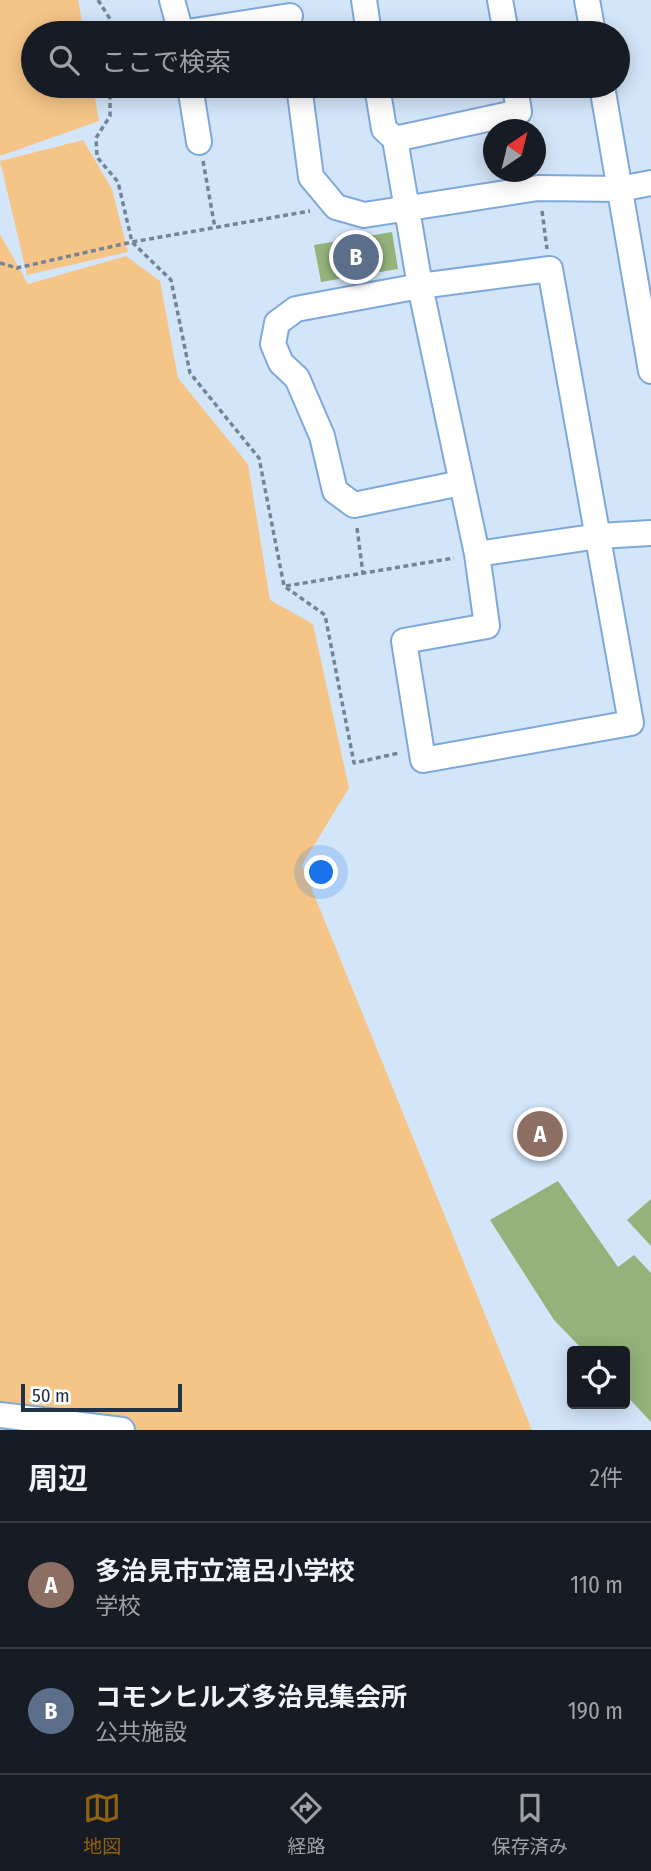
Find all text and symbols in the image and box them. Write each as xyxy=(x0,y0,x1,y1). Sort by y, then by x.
search box xyxy=(21,21,630,98)
icon: search xyxy=(45,41,83,79)
text: ここで検索 xyxy=(101,47,231,78)
north arrow xyxy=(483,119,546,182)
pin: B xyxy=(333,231,379,283)
your location xyxy=(304,855,338,889)
pin: A xyxy=(517,1108,563,1160)
map controls xyxy=(567,1346,630,1409)
button: locate xyxy=(567,1346,630,1409)
scale bar xyxy=(21,1381,182,1413)
text: 50 m xyxy=(32,1384,70,1407)
text: 周辺 xyxy=(28,1461,88,1497)
text: 2件 xyxy=(590,1464,623,1492)
text: 多治見市立滝呂小学校 xyxy=(95,1556,355,1587)
text: A xyxy=(45,1571,57,1599)
text: 110 m xyxy=(570,1571,623,1599)
text: 学校 xyxy=(95,1592,141,1620)
text: コモンヒルズ多治見集会所 xyxy=(95,1682,407,1713)
text: B xyxy=(45,1697,57,1725)
text: 190 m xyxy=(568,1697,623,1725)
text: 公共施設 xyxy=(95,1718,187,1746)
tab: 地図 xyxy=(83,1789,121,1858)
tab: 経路 xyxy=(287,1789,326,1858)
tab: 保存済み xyxy=(492,1789,568,1858)

